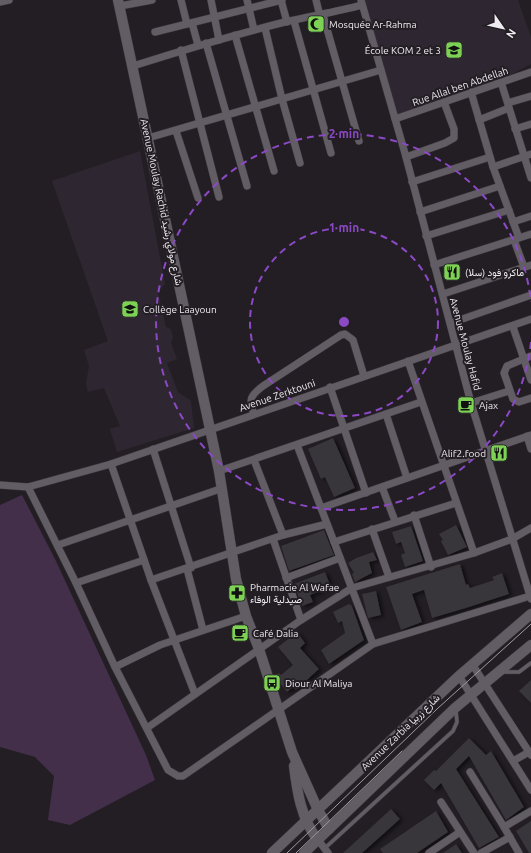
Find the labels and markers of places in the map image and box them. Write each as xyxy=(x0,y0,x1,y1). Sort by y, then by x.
mosque icon: Mosquée Ar-Rahma xyxy=(306,14,326,34)
place label: Mosquée Ar-Rahma xyxy=(329,19,417,30)
school or university icon: École KOM 2 et 3 xyxy=(444,40,464,60)
place label: École KOM 2 et 3 xyxy=(365,44,441,56)
restaurant icon: ماكرو فود (سلا) xyxy=(442,262,462,282)
place label: ماكرو فود (سلا) xyxy=(465,267,524,279)
school or university icon: Collège Laayoun xyxy=(120,299,140,319)
place label: Collège Laayoun xyxy=(143,304,217,315)
centre of rings xyxy=(337,315,351,329)
cafe icon: Ajax xyxy=(456,395,476,415)
place label: Ajax xyxy=(479,400,498,411)
restaurant icon: Alif2.food xyxy=(489,443,509,463)
place label: Alif2.food xyxy=(441,448,486,459)
place label: Pharmacie Al Wafae صيدلية الوفاء xyxy=(250,582,339,606)
pharmacy icon: Pharmacie Al Wafae صيدلية الوفاء xyxy=(227,583,247,603)
cafe icon: Café Dalia xyxy=(230,623,250,643)
place label: Café Dalia xyxy=(253,628,298,639)
bus stop icon: Diour Al Maliya xyxy=(262,673,282,693)
place label: Diour Al Maliya xyxy=(285,678,352,689)

